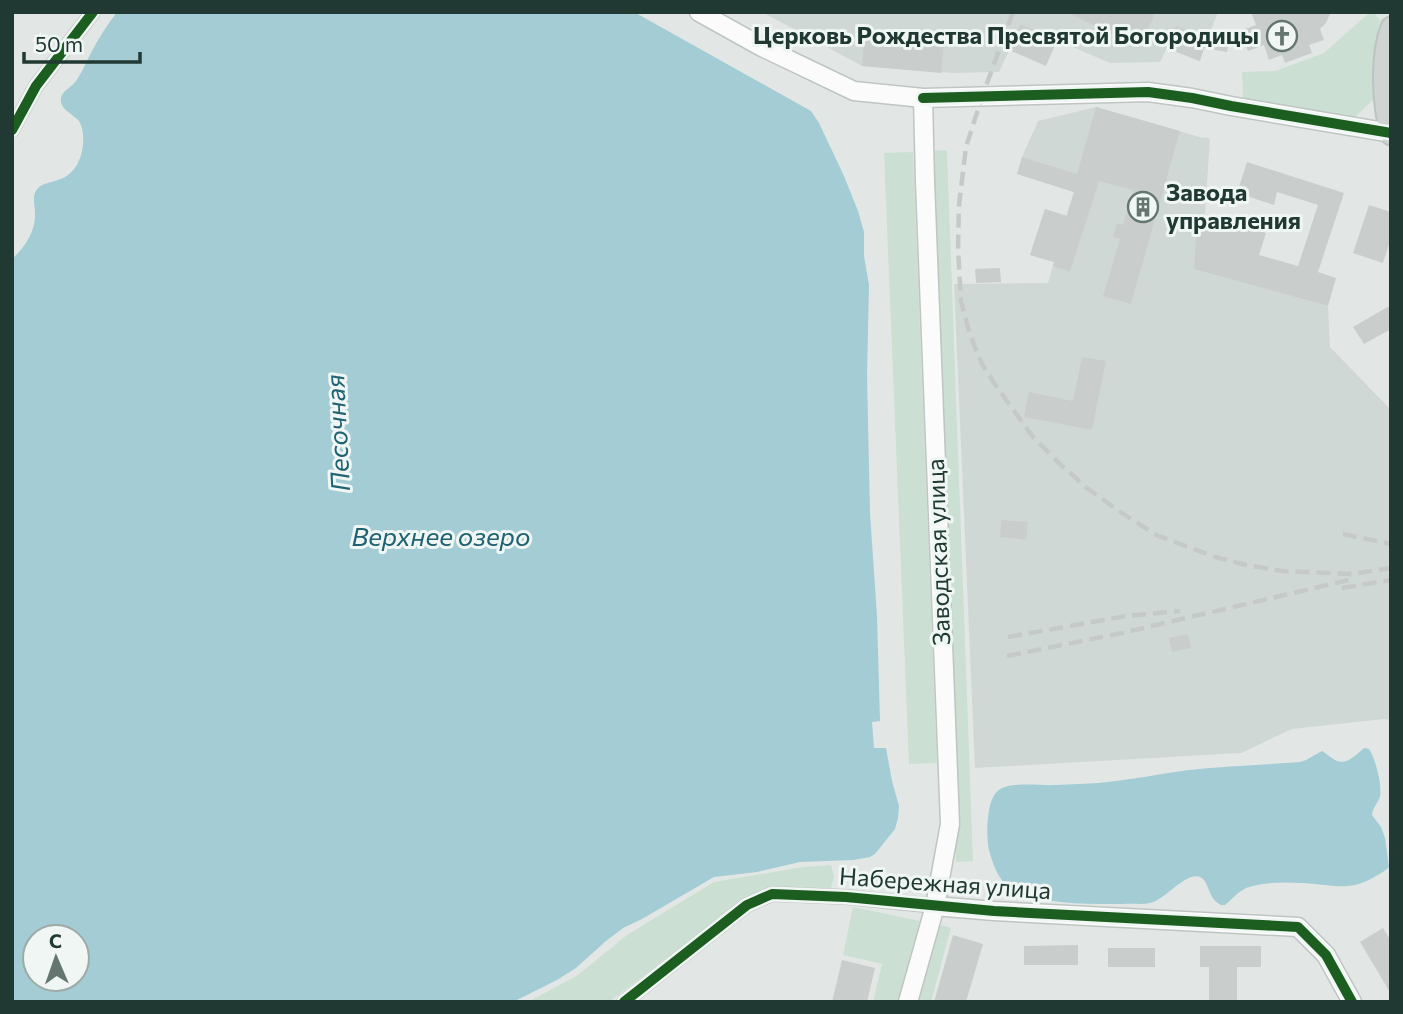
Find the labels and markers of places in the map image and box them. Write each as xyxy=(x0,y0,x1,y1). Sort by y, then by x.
church icon: Церковь Рождества Пресвятой Богородицы xyxy=(1265,19,1299,53)
place label: Церковь Рождества Пресвятой Богородицы xyxy=(753,20,1259,49)
place label: Завода управления xyxy=(1166,177,1301,234)
building icon: Завода управления xyxy=(1126,190,1160,224)

